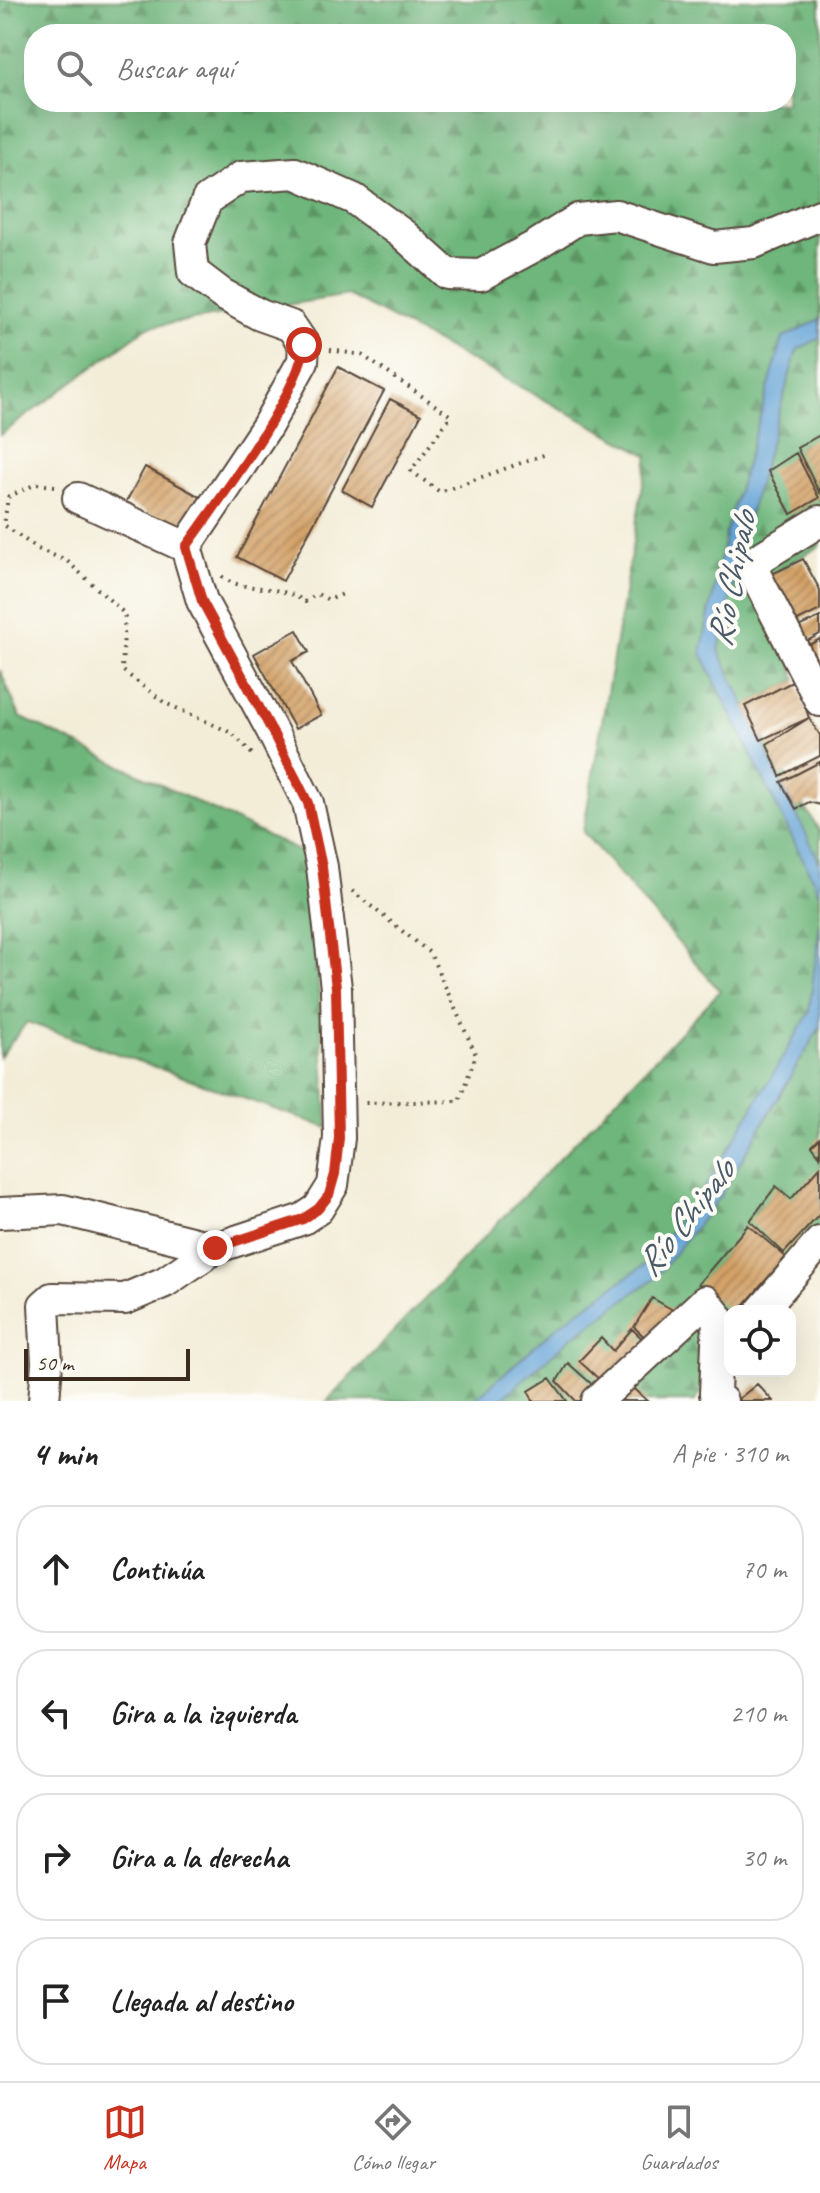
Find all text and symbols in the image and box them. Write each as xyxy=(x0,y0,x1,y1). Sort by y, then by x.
search box xyxy=(24,24,796,112)
icon: search xyxy=(52,46,96,90)
text: Buscar aquí xyxy=(116,49,234,87)
route start xyxy=(286,327,322,363)
water label: Río Chipalo xyxy=(696,503,767,650)
water label: Río Chipalo xyxy=(625,1146,748,1285)
route end xyxy=(197,1230,233,1266)
map controls xyxy=(724,1305,796,1377)
button: locate xyxy=(724,1305,796,1377)
scale bar xyxy=(24,1345,190,1381)
text: 50 m xyxy=(36,1349,73,1377)
text: 4 min xyxy=(32,1432,97,1475)
text: A pie · 310 m xyxy=(672,1437,788,1470)
icon: ahead xyxy=(34,1547,78,1591)
text: Continúa xyxy=(110,1550,203,1588)
text: 70 m xyxy=(742,1553,786,1586)
icon: left xyxy=(34,1691,78,1735)
text: Gira a la izquierda xyxy=(110,1694,296,1732)
text: 210 m xyxy=(730,1697,786,1730)
icon: right xyxy=(34,1835,78,1879)
text: Gira a la derecha xyxy=(110,1838,288,1876)
text: 30 m xyxy=(742,1841,786,1874)
icon: arrive xyxy=(34,1979,78,2023)
text: Llegada al destino xyxy=(110,1982,293,2020)
tab: Mapa xyxy=(103,2100,147,2176)
tab: Cómo llegar xyxy=(352,2100,435,2176)
tab: Guardados xyxy=(640,2100,717,2176)

